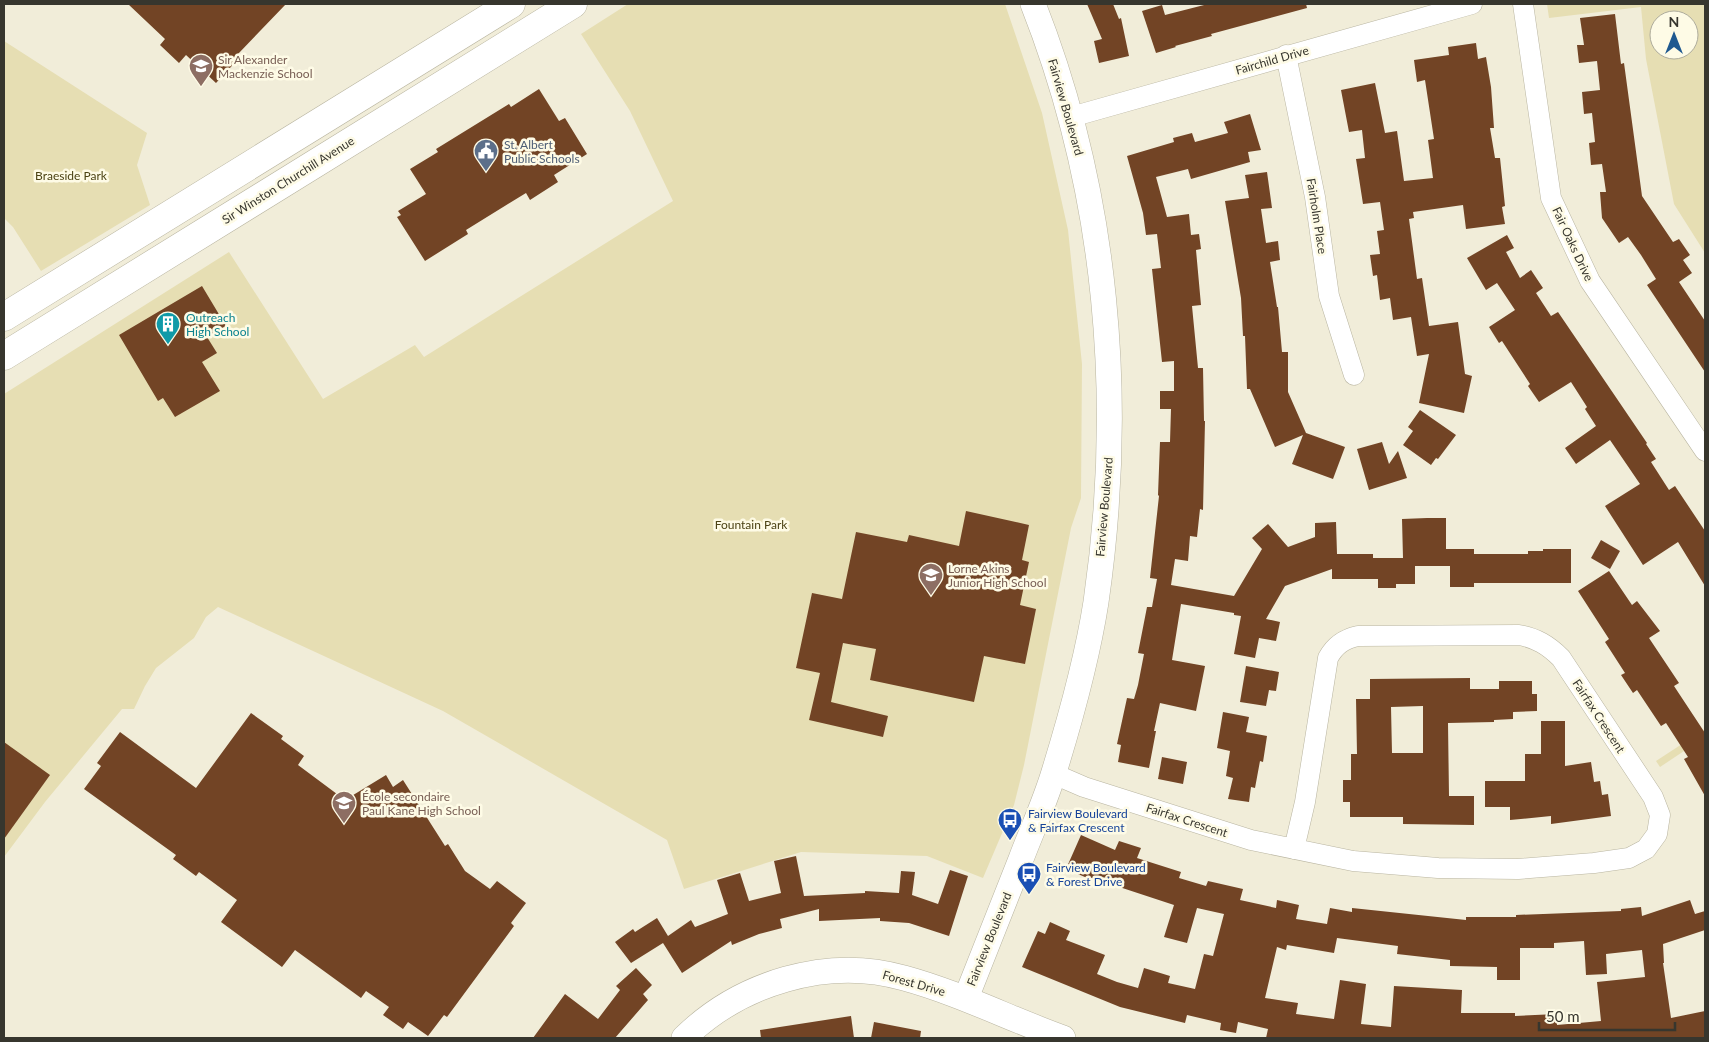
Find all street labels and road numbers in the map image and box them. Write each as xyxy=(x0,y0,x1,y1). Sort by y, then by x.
street label: Fairchild Drive xyxy=(1234,42,1310,78)
street label: Fairview Boulevard xyxy=(1045,57,1087,157)
street label: Sir Winston Churchill Avenue xyxy=(219,133,357,227)
street label: Fairholm Place xyxy=(1304,177,1330,255)
street label: Fair Oaks Drive xyxy=(1549,204,1597,284)
street label: Fairview Boulevard xyxy=(1092,457,1116,557)
street label: Fairfax Crescent xyxy=(1570,676,1629,756)
street label: Fairfax Crescent xyxy=(1144,800,1230,840)
street label: Fairview Boulevard xyxy=(963,890,1015,988)
street label: Forest Drive xyxy=(881,967,947,999)

